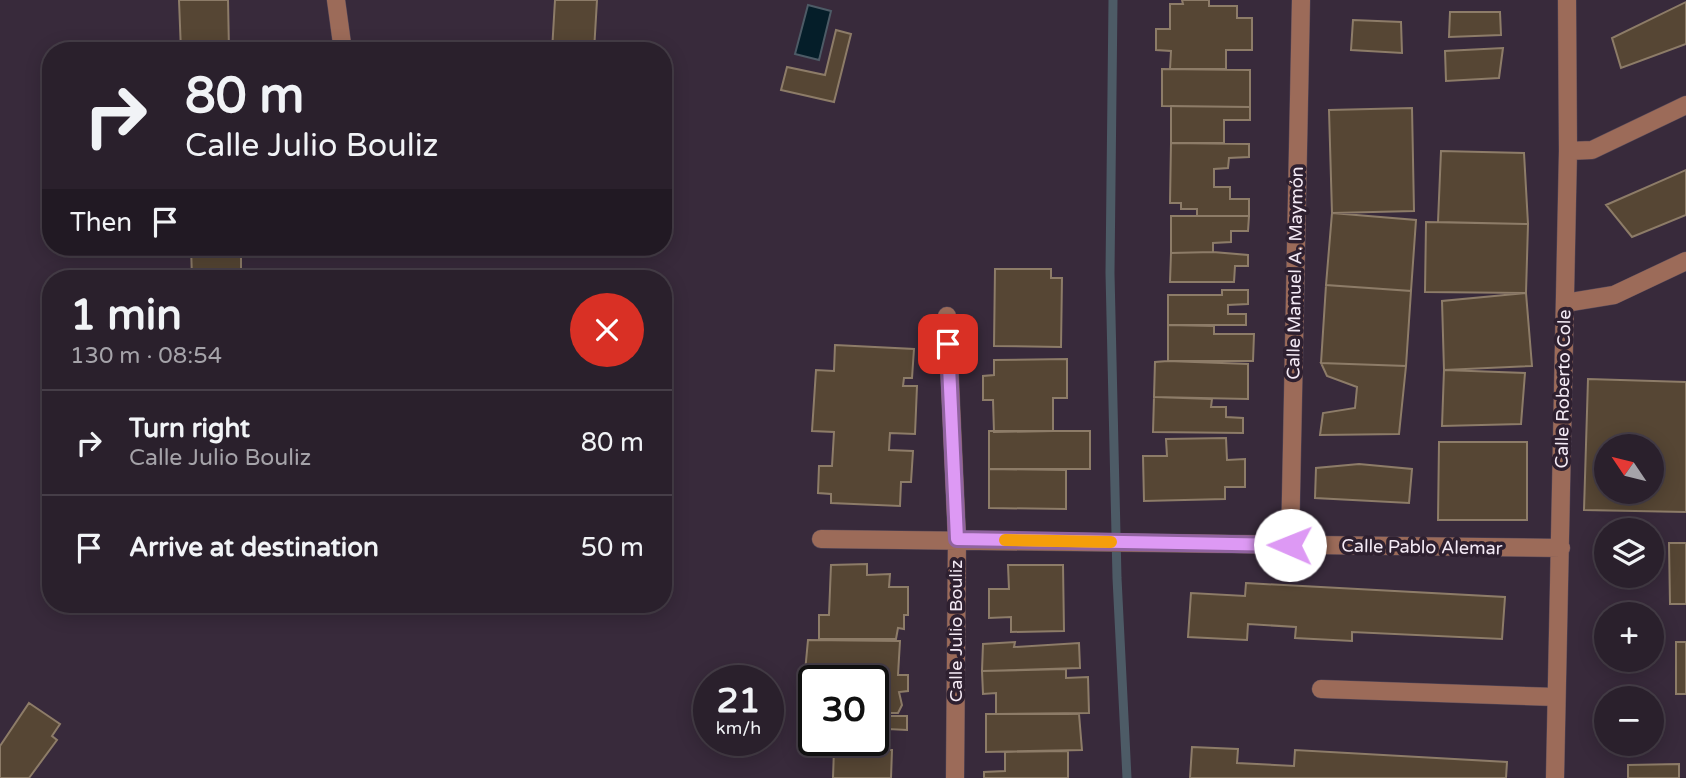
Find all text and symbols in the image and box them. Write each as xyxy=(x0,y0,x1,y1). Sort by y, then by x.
text: 80 m xyxy=(185,67,304,126)
icon: right xyxy=(70,70,161,161)
text: Calle Julio Bouliz xyxy=(185,127,439,165)
street label: Calle Manuel A. Maymón xyxy=(1282,166,1308,380)
icon: arrive xyxy=(146,203,184,241)
text: Then xyxy=(70,207,132,238)
text: 1 min xyxy=(70,290,182,341)
button: close xyxy=(570,293,644,367)
street label: Calle Roberto Cole xyxy=(1551,309,1575,469)
pin xyxy=(918,314,978,374)
icon: arrive xyxy=(929,325,967,363)
text: 130 m · 08:54 xyxy=(70,342,222,370)
text: Turn right xyxy=(129,413,250,444)
icon: right xyxy=(70,424,108,462)
text: 80 m xyxy=(581,427,644,458)
north arrow xyxy=(1594,434,1664,504)
map controls xyxy=(1594,434,1664,756)
text: Calle Julio Bouliz xyxy=(129,444,311,472)
position arrow xyxy=(1253,508,1327,582)
button: layers xyxy=(1594,518,1664,588)
icon: arrive xyxy=(70,529,108,567)
text: Arrive at destination xyxy=(129,532,379,563)
text: 50 m xyxy=(581,532,644,563)
street label: Calle Pablo Alemar xyxy=(1341,535,1503,559)
street label: Calle Julio Bouliz xyxy=(945,560,967,702)
button: + xyxy=(1594,602,1664,672)
speed limit sign: 30 xyxy=(798,665,889,756)
text: 21 xyxy=(717,680,760,722)
button: − xyxy=(1594,686,1664,756)
text: km/h xyxy=(716,717,761,739)

